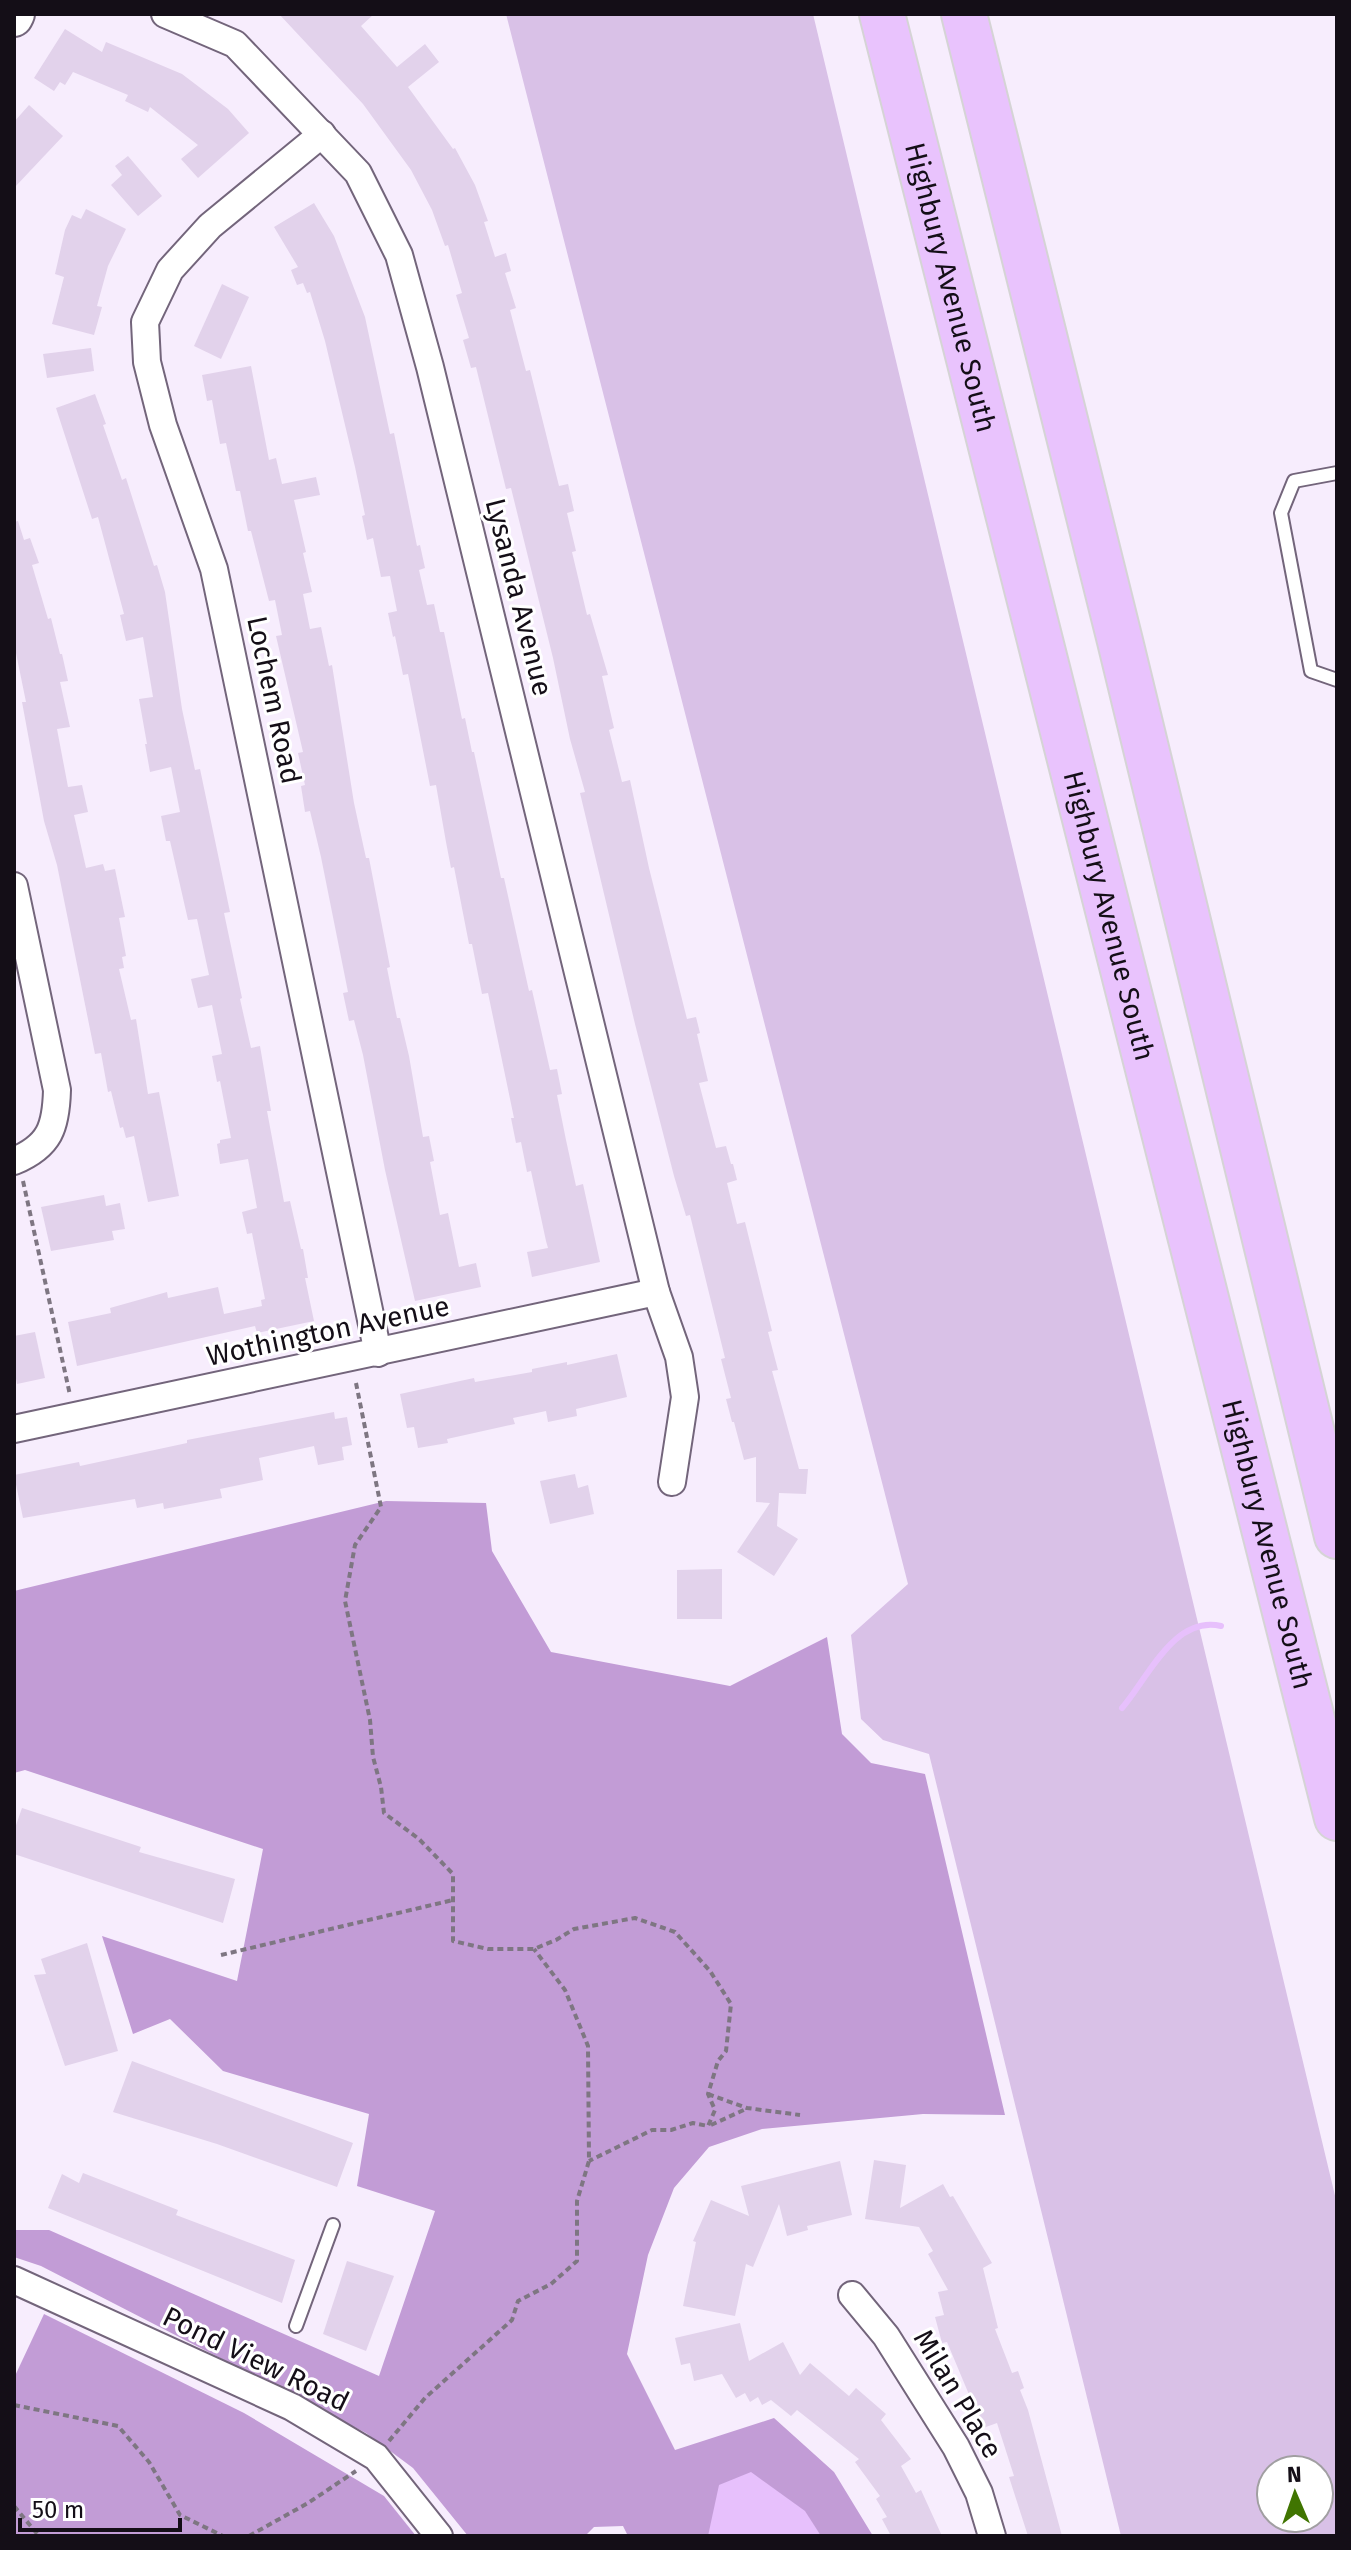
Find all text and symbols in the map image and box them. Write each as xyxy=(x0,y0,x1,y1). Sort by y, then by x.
street label: Highbury Avenue South xyxy=(899,139,1003,436)
street label: Lysanda Avenue xyxy=(479,495,559,699)
street label: Lochem Road xyxy=(240,613,308,787)
street label: Highbury Avenue South xyxy=(1057,767,1162,1064)
street label: Wothington Avenue xyxy=(204,1289,452,1373)
street label: Highbury Avenue South xyxy=(1216,1396,1320,1692)
street label: Pond View Road xyxy=(157,2300,355,2418)
street label: Milan Place xyxy=(907,2324,1009,2464)
north arrow xyxy=(1255,2454,1335,2534)
text: N xyxy=(1287,2461,1302,2488)
scale bar xyxy=(20,2482,180,2532)
text: 50 m xyxy=(32,2496,84,2524)

